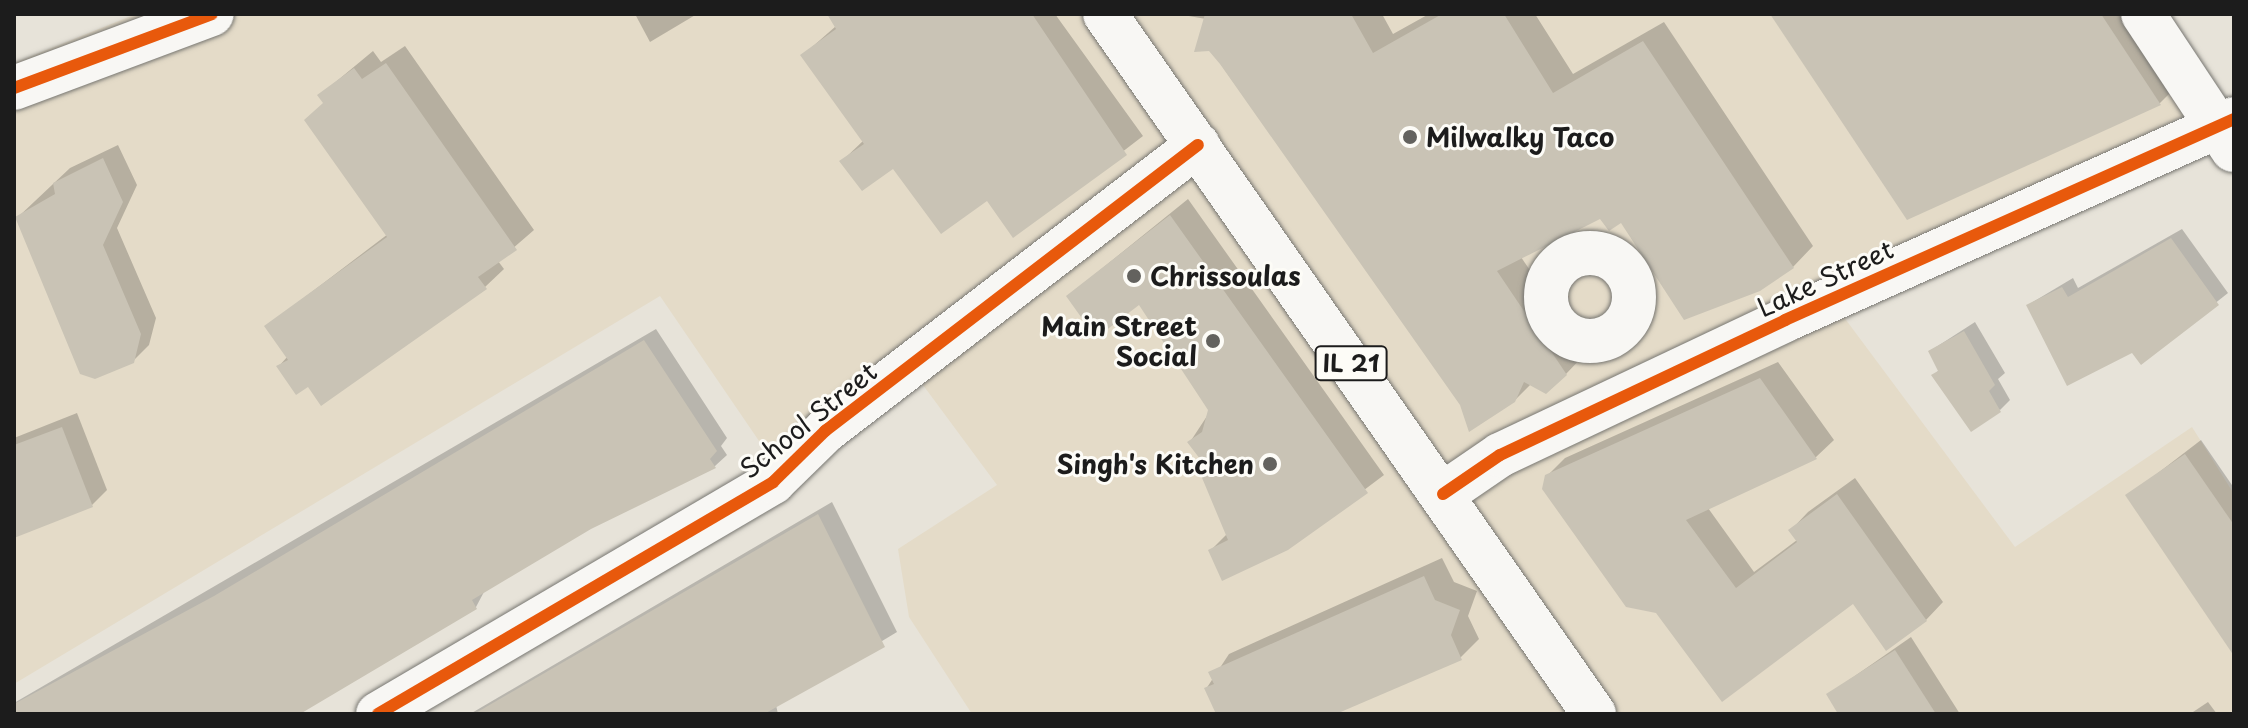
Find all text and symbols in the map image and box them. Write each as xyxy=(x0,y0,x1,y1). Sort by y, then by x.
place label: Milwalky Taco xyxy=(1426,121,1615,153)
marker: Milwalky Taco xyxy=(1401,128,1419,146)
street label: Lake Street xyxy=(1752,233,1898,323)
place label: Chrissoulas xyxy=(1150,260,1301,292)
marker: Chrissoulas xyxy=(1125,267,1143,285)
place label: Main Street Social xyxy=(1041,310,1197,372)
marker: Main Street Social xyxy=(1204,332,1222,350)
road number: IL 21 xyxy=(1313,343,1389,383)
street label: School Street xyxy=(733,355,883,485)
place label: Singh's Kitchen xyxy=(1056,448,1254,480)
marker: Singh's Kitchen xyxy=(1261,455,1279,473)

